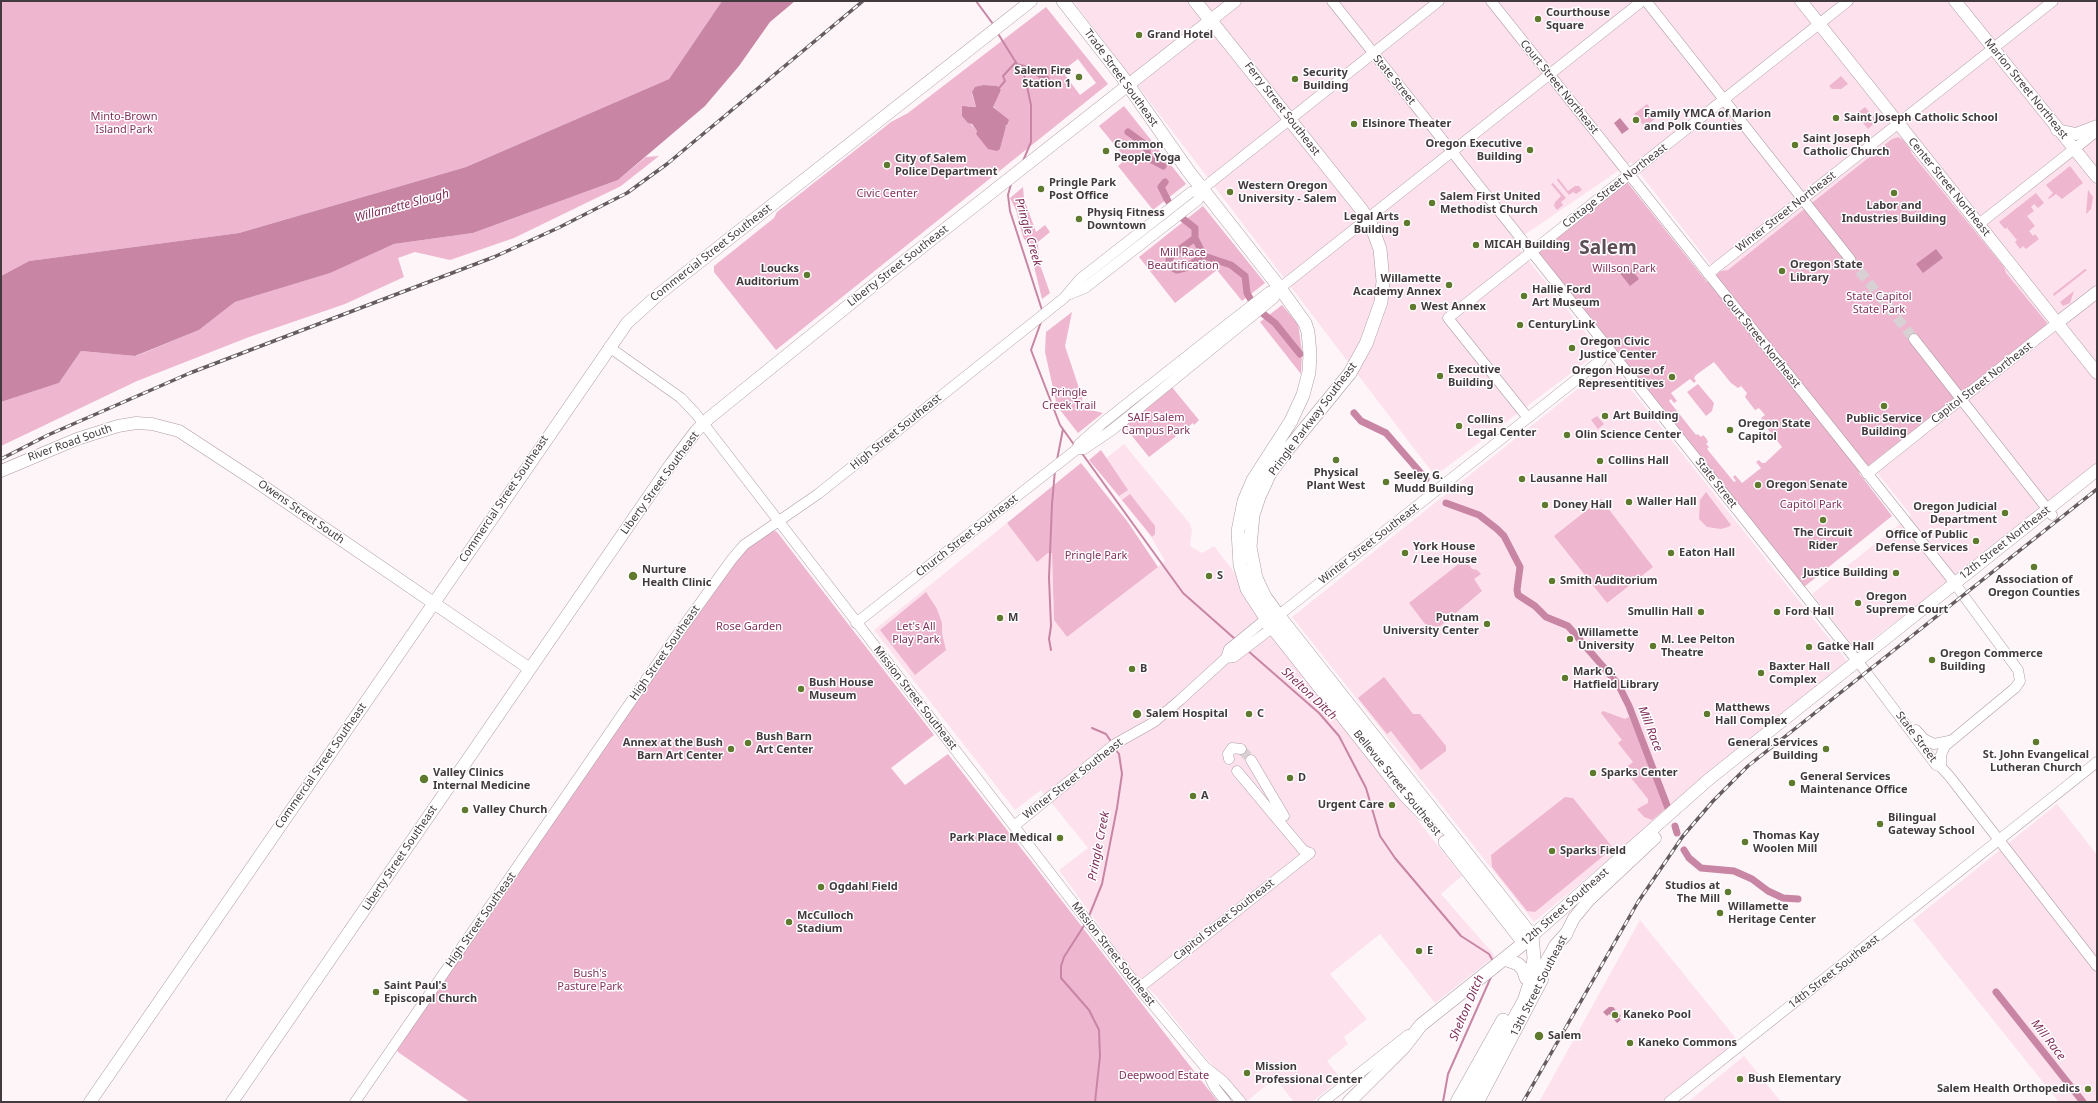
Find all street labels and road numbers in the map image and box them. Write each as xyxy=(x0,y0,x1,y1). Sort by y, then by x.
street label: Trade Street Southeast xyxy=(1081,27,1161,129)
street label: Marion Street Northeast xyxy=(1981,36,2071,142)
street label: Court Street Northeast xyxy=(1517,37,1601,137)
street label: State Street xyxy=(1370,53,1418,107)
street label: Ferry Street Southeast xyxy=(1241,60,1323,158)
street label: Center Street Northeast xyxy=(1905,135,1993,239)
street label: Cottage Street Northeast xyxy=(1560,141,1670,231)
street label: Winter Street Northeast xyxy=(1733,169,1839,255)
street label: Commercial Street Southeast xyxy=(648,202,774,304)
street label: Liberty Street Southeast xyxy=(845,223,951,309)
street label: Court Street Northeast xyxy=(1719,291,1803,391)
street label: Capitol Street Northeast xyxy=(1929,339,2035,427)
street label: Pringle Parkway Southeast xyxy=(1266,360,1360,478)
street label: High Street Southeast xyxy=(848,391,944,473)
street label: River Road South xyxy=(26,422,114,464)
street label: Liberty Street Southeast xyxy=(618,429,702,537)
street label: Commercial Street Southeast xyxy=(457,433,551,565)
street label: State Street xyxy=(1692,455,1740,511)
street label: Owens Street South xyxy=(255,477,347,547)
street label: Church Street Southeast xyxy=(914,492,1020,580)
street label: Winter Street Southeast xyxy=(1317,501,1421,587)
street label: 12th Street Northeast xyxy=(1957,503,2053,583)
street label: High Street Southeast xyxy=(627,603,703,703)
street label: Mission Street Southeast xyxy=(870,644,960,752)
street label: Commercial Street Southeast xyxy=(273,701,369,831)
street label: State Street xyxy=(1893,709,1939,765)
street label: Bellevue Street Southeast xyxy=(1350,728,1444,838)
street label: Winter Street Southeast xyxy=(1021,736,1125,822)
street label: Liberty Street Southeast xyxy=(360,803,440,913)
street label: 12th Street Southeast xyxy=(1519,865,1611,949)
street label: High Street Southeast xyxy=(443,870,519,970)
street label: Capitol Street Southeast xyxy=(1171,876,1277,964)
street label: Mission Street Southeast xyxy=(1068,900,1158,1008)
street label: 14th Street Southeast xyxy=(1786,932,1882,1012)
street label: 13th Street Southeast xyxy=(1508,933,1570,1039)

